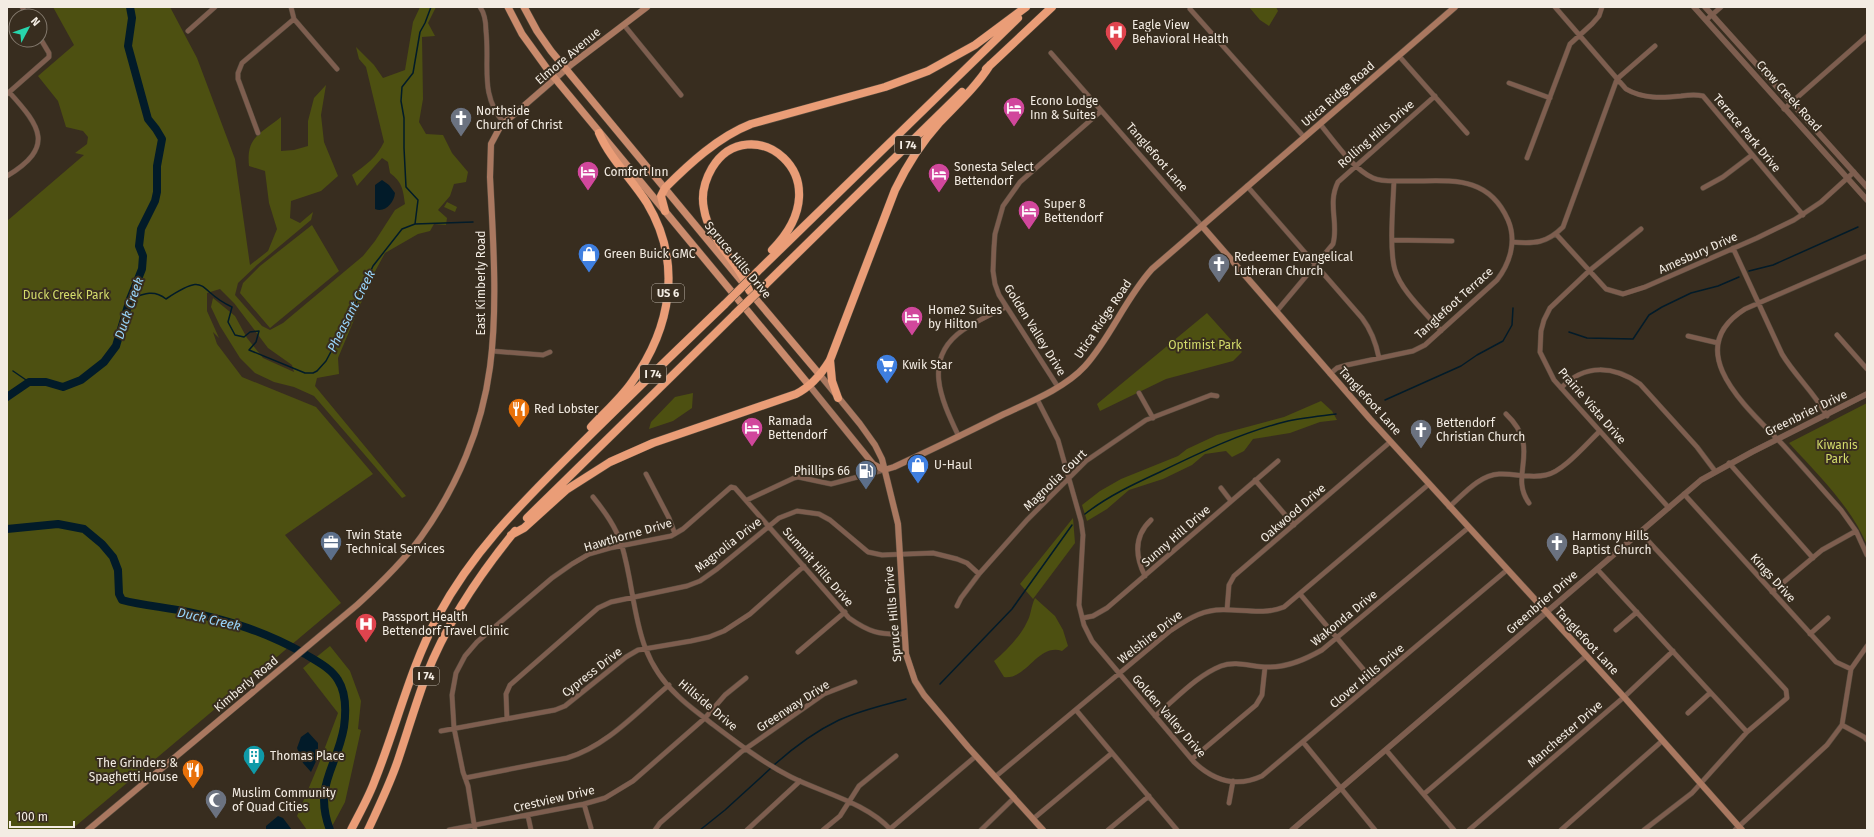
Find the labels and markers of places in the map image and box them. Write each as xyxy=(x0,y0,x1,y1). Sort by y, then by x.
place label: Eagle View Behavioral Health xyxy=(1132,18,1229,46)
hospital icon: Eagle View Behavioral Health xyxy=(1103,19,1129,52)
place label: Econo Lodge Inn & Suites xyxy=(1030,94,1098,122)
hotel icon: Econo Lodge Inn & Suites xyxy=(1001,95,1027,128)
place label: Northside Church of Christ xyxy=(476,104,563,132)
church icon: Northside Church of Christ xyxy=(448,105,474,138)
hotel icon: Comfort Inn xyxy=(575,159,601,192)
place label: Sonesta Select Bettendorf xyxy=(954,160,1034,188)
hotel icon: Sonesta Select Bettendorf xyxy=(926,161,952,194)
place label: Comfort Inn xyxy=(604,165,668,179)
place label: Super 8 Bettendorf xyxy=(1044,197,1104,225)
hotel icon: Super 8 Bettendorf xyxy=(1016,198,1042,231)
shop icon: Green Buick GMC xyxy=(576,241,602,274)
place label: Green Buick GMC xyxy=(604,247,696,261)
place label: Redeemer Evangelical Lutheran Church xyxy=(1234,250,1353,278)
church icon: Redeemer Evangelical Lutheran Church xyxy=(1206,251,1232,284)
place label: Home2 Suites by Hilton xyxy=(928,303,1002,331)
hotel icon: Home2 Suites by Hilton xyxy=(899,304,925,337)
supermarket icon: Kwik Star xyxy=(874,352,900,385)
place label: Kwik Star xyxy=(902,358,953,372)
restaurant icon: Red Lobster xyxy=(506,396,532,429)
place label: Red Lobster xyxy=(534,402,599,416)
place label: Ramada Bettendorf xyxy=(768,414,828,442)
hotel icon: Ramada Bettendorf xyxy=(739,415,765,448)
place label: Bettendorf Christian Church xyxy=(1436,416,1525,444)
church icon: Bettendorf Christian Church xyxy=(1408,417,1434,450)
shop icon: U-Haul xyxy=(905,452,931,485)
fuel station icon: Phillips 66 xyxy=(853,458,879,491)
place label: U-Haul xyxy=(934,458,972,472)
place label: Phillips 66 xyxy=(794,464,850,478)
place label: Twin State Technical Services xyxy=(346,528,445,556)
office icon: Twin State Technical Services xyxy=(318,529,344,562)
place label: Harmony Hills Baptist Church xyxy=(1572,529,1651,557)
church icon: Harmony Hills Baptist Church xyxy=(1544,530,1570,563)
place label: Passport Health Bettendorf Travel Clinic xyxy=(382,610,509,638)
hospital icon: Passport Health Bettendorf Travel Clinic xyxy=(353,611,379,644)
building icon: Thomas Place xyxy=(241,743,267,776)
place label: Thomas Place xyxy=(270,749,345,763)
place label: The Grinders & Spaghetti House xyxy=(89,756,178,784)
restaurant icon: The Grinders & Spaghetti House xyxy=(180,757,206,790)
place label: Muslim Community of Quad Cities xyxy=(232,786,336,814)
mosque icon: Muslim Community of Quad Cities xyxy=(203,787,229,820)

